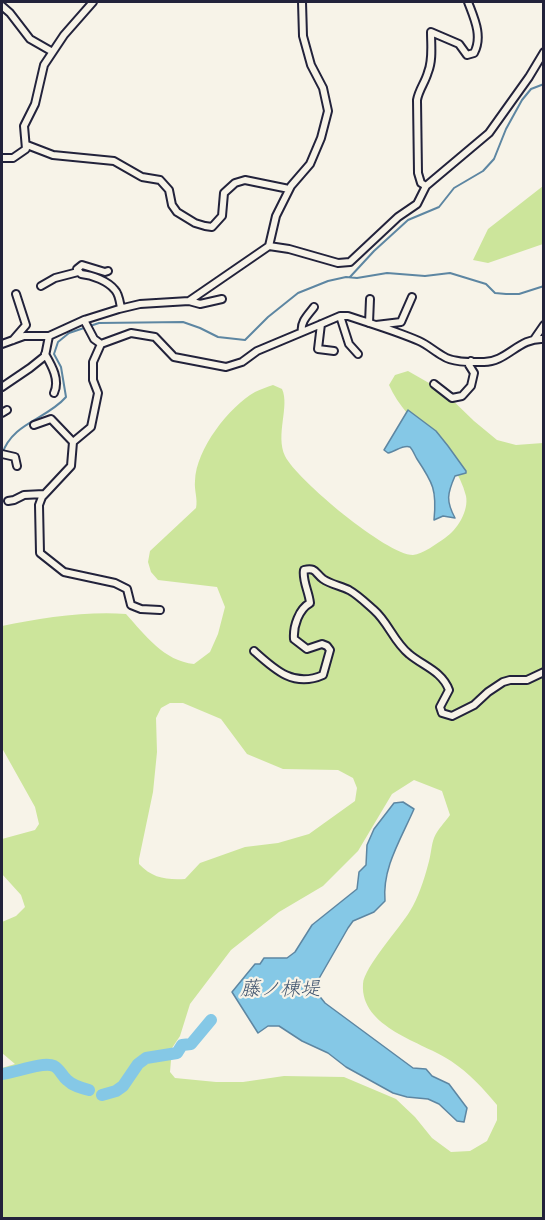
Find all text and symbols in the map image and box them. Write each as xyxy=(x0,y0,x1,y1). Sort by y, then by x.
water label: 藤ノ棟堤 xyxy=(240,980,320,1004)

